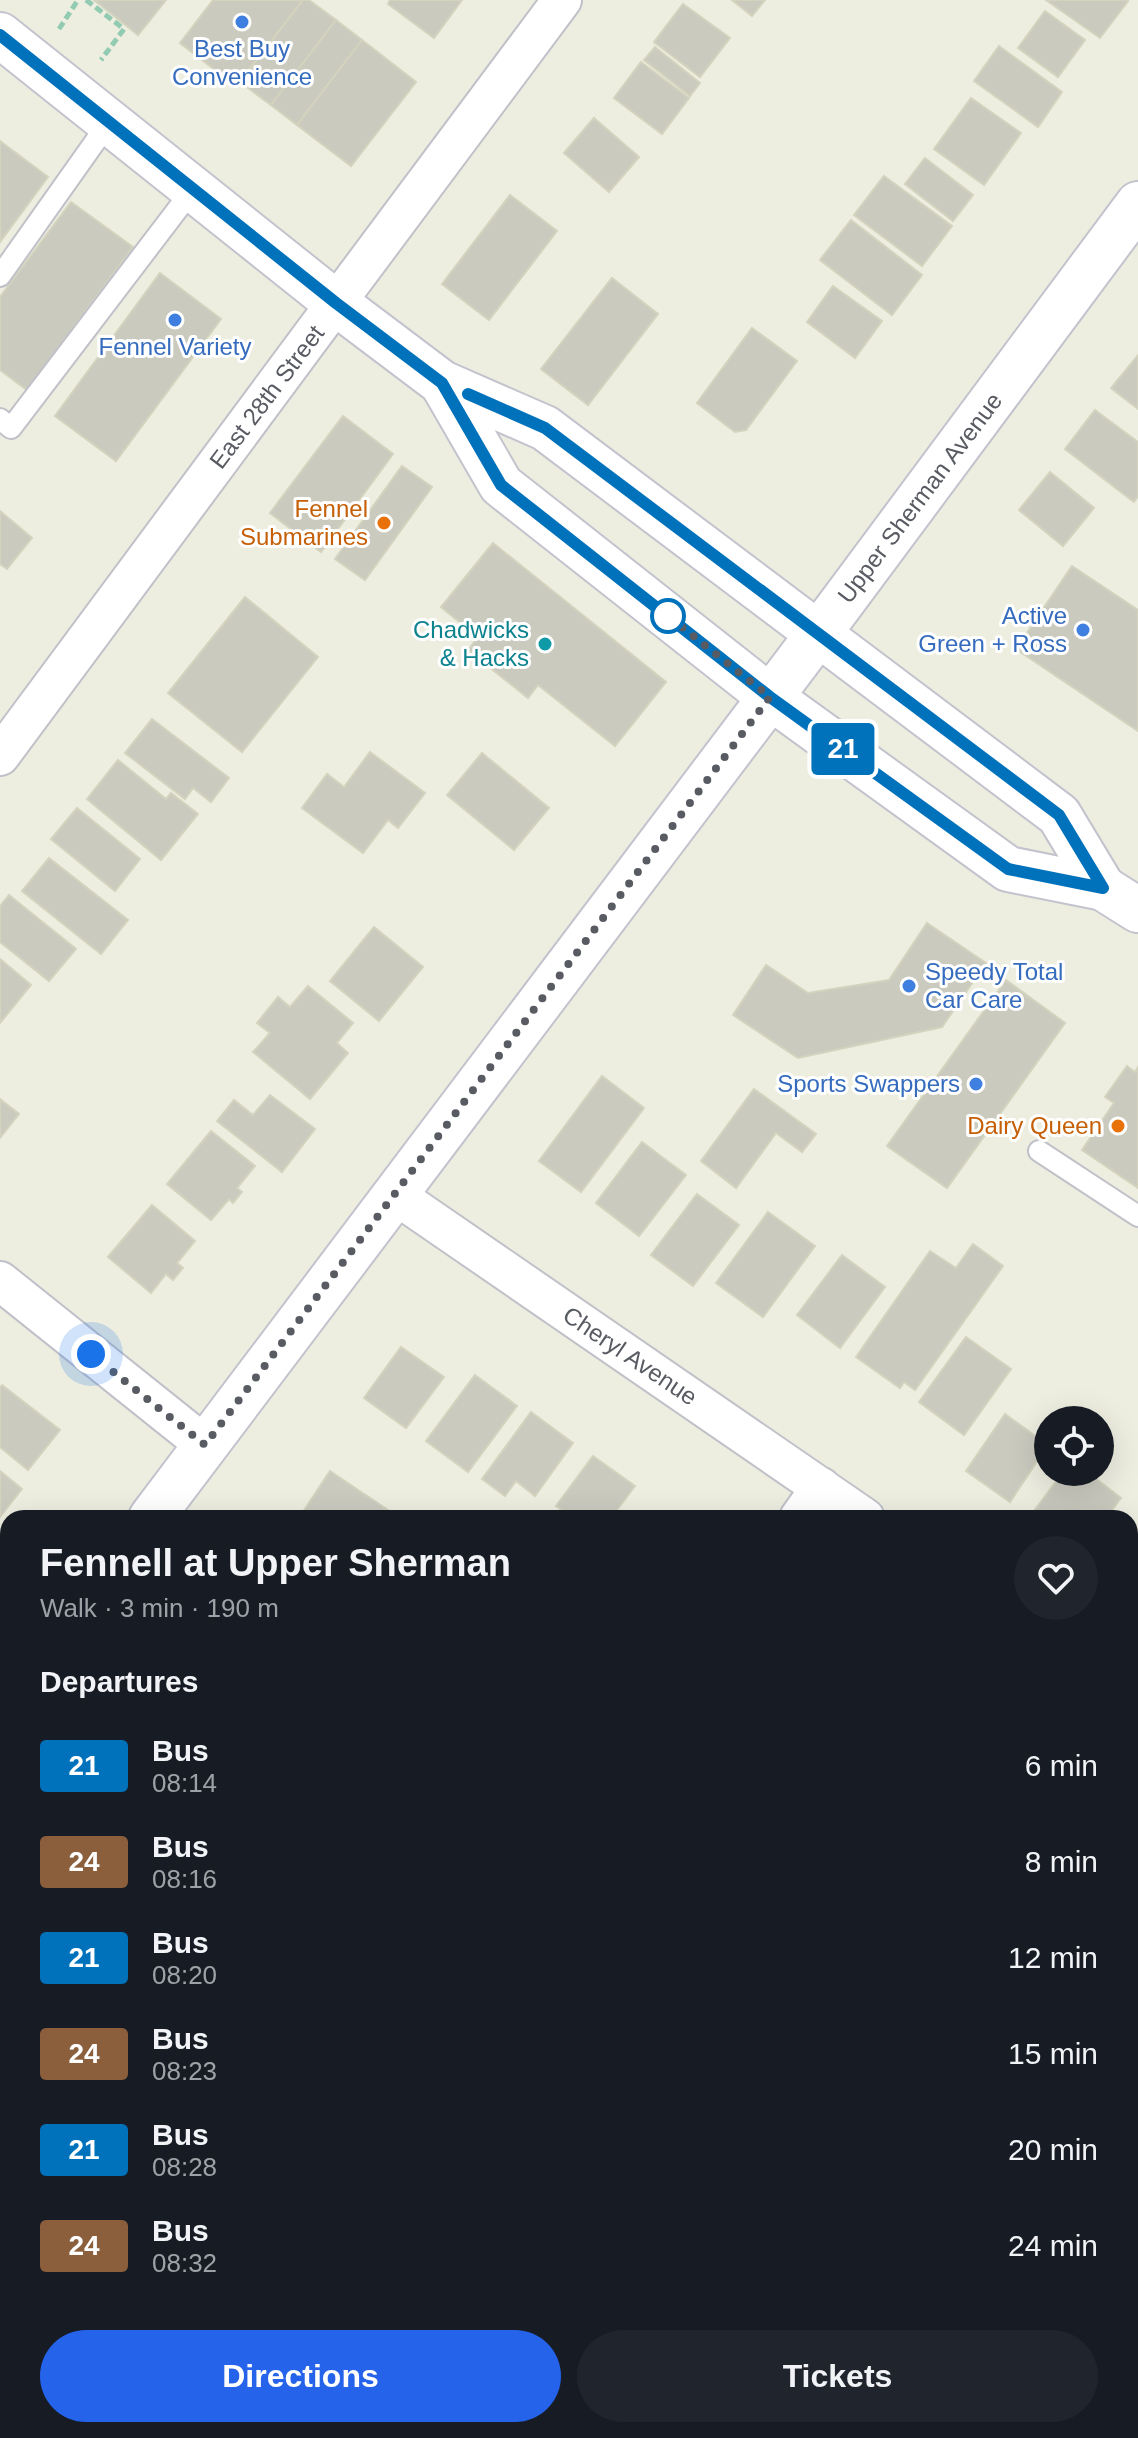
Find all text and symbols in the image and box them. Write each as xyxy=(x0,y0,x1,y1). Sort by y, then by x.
marker: Best Buy Convenience xyxy=(233,13,251,31)
place label: Best Buy Convenience xyxy=(172,35,312,90)
marker: Fennel Variety xyxy=(166,311,184,329)
street label: East 28th Street xyxy=(204,320,329,474)
place label: Fennel Variety xyxy=(99,333,251,360)
street label: Upper Sherman Avenue xyxy=(832,387,1007,608)
place label: Fennel Submarines xyxy=(240,495,368,550)
marker: Fennel Submarines xyxy=(375,514,393,532)
unlabelled marker xyxy=(651,599,685,633)
place label: Active Green + Ross xyxy=(918,602,1067,657)
place label: Chadwicks & Hacks xyxy=(413,616,529,671)
marker: Active Green + Ross xyxy=(1074,621,1092,639)
marker: Chadwicks & Hacks xyxy=(536,635,554,653)
line badge: 21 xyxy=(807,723,879,775)
text: 21 xyxy=(827,733,859,764)
place label: Speedy Total Car Care xyxy=(925,958,1063,1013)
marker: Speedy Total Car Care xyxy=(900,977,918,995)
place label: Sports Swappers xyxy=(777,1070,960,1097)
marker: Sports Swappers xyxy=(967,1075,985,1093)
place label: Dairy Queen xyxy=(967,1112,1102,1139)
marker: Dairy Queen xyxy=(1109,1117,1127,1135)
street label: Cheryl Avenue xyxy=(558,1301,702,1410)
your location xyxy=(71,1334,111,1374)
map controls xyxy=(1034,1406,1114,1486)
button: locate xyxy=(1034,1406,1114,1486)
button: heart xyxy=(1014,1536,1098,1620)
text: Fennell at Upper Sherman xyxy=(40,1542,511,1584)
text: Walk · 3 min · 190 m xyxy=(40,1593,279,1623)
text: Departures xyxy=(40,1665,198,1698)
text: Bus xyxy=(152,1734,209,1767)
text: 6 min xyxy=(1025,1749,1098,1782)
text: 21 xyxy=(68,1750,100,1781)
text: 08:14 xyxy=(152,1768,217,1798)
text: Bus xyxy=(152,1830,209,1863)
text: 8 min xyxy=(1025,1845,1098,1878)
text: 24 xyxy=(68,1846,100,1877)
text: 08:16 xyxy=(152,1864,217,1894)
text: Bus xyxy=(152,1926,209,1959)
text: 12 min xyxy=(1008,1941,1098,1974)
text: 21 xyxy=(68,1942,100,1973)
text: 08:20 xyxy=(152,1960,217,1990)
text: Bus xyxy=(152,2022,209,2055)
text: 15 min xyxy=(1008,2037,1098,2070)
text: 24 xyxy=(68,2038,100,2069)
text: 08:23 xyxy=(152,2056,217,2086)
text: Bus xyxy=(152,2118,209,2151)
text: 20 min xyxy=(1008,2133,1098,2166)
text: 21 xyxy=(68,2134,100,2165)
text: 08:28 xyxy=(152,2152,217,2182)
text: Bus xyxy=(152,2214,209,2247)
text: 24 min xyxy=(1008,2229,1098,2262)
text: 24 xyxy=(68,2230,100,2261)
text: 08:32 xyxy=(152,2248,217,2278)
button: Directions xyxy=(40,2330,561,2422)
button: Tickets xyxy=(577,2330,1098,2422)

